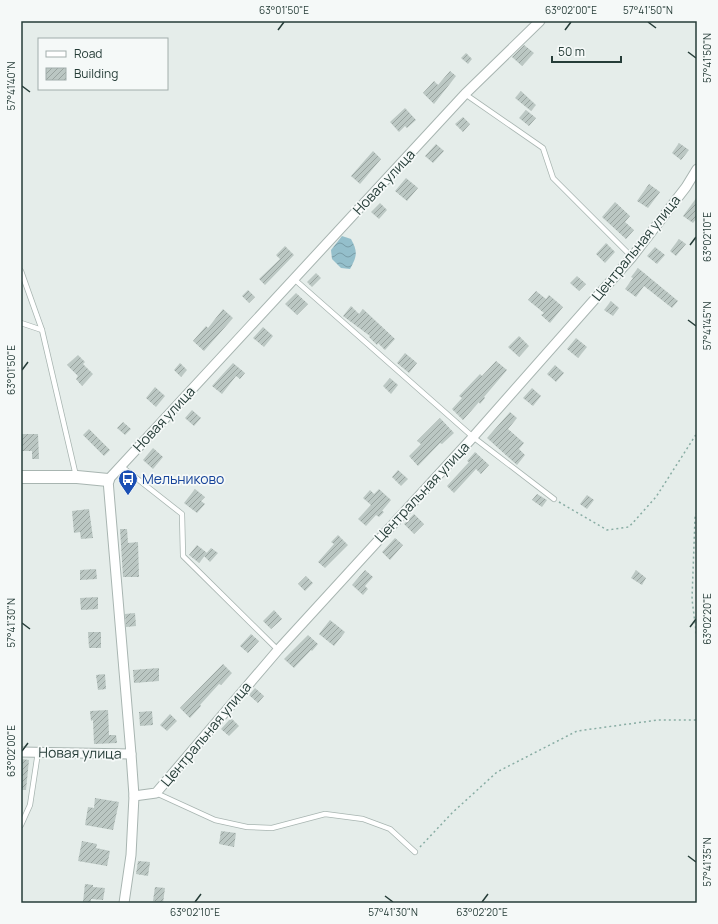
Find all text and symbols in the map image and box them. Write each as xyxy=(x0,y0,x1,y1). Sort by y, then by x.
text: 63°01'50"E xyxy=(259,3,309,17)
text: 63°02'00"E xyxy=(545,3,597,17)
text: 57°41'50"N xyxy=(623,3,673,17)
text: 57°41'50"N xyxy=(700,33,714,83)
legend xyxy=(38,38,168,90)
scale bar xyxy=(552,38,621,64)
text: 50 m xyxy=(558,43,585,60)
text: Road xyxy=(74,45,102,62)
text: 57°41'40"N xyxy=(4,61,18,110)
text: Building xyxy=(74,65,118,82)
street label: Новая улица xyxy=(348,145,419,219)
street label: Центральная улица xyxy=(587,191,684,305)
text: 63°02'10"E xyxy=(700,212,714,262)
text: 57°41'45"N xyxy=(700,302,714,350)
text: 63°01'50"E xyxy=(4,345,18,395)
street label: Новая улица xyxy=(128,382,199,456)
street label: Центральная улица xyxy=(370,437,473,546)
bus stop icon: Мельниково xyxy=(117,468,139,496)
place label: Мельниково xyxy=(142,469,224,488)
text: 63°02'20"E xyxy=(700,593,714,645)
text: 57°41'30"N xyxy=(4,598,18,648)
street label: Центральная улица xyxy=(156,677,255,790)
text: 63°02'00"E xyxy=(4,725,18,777)
street label: Новая улица xyxy=(38,742,122,763)
text: 57°41'35"N xyxy=(700,837,714,887)
text: 63°02'10"E xyxy=(170,905,220,919)
text: 57°41'30"N xyxy=(368,905,418,919)
text: 63°02'20"E xyxy=(456,905,508,919)

